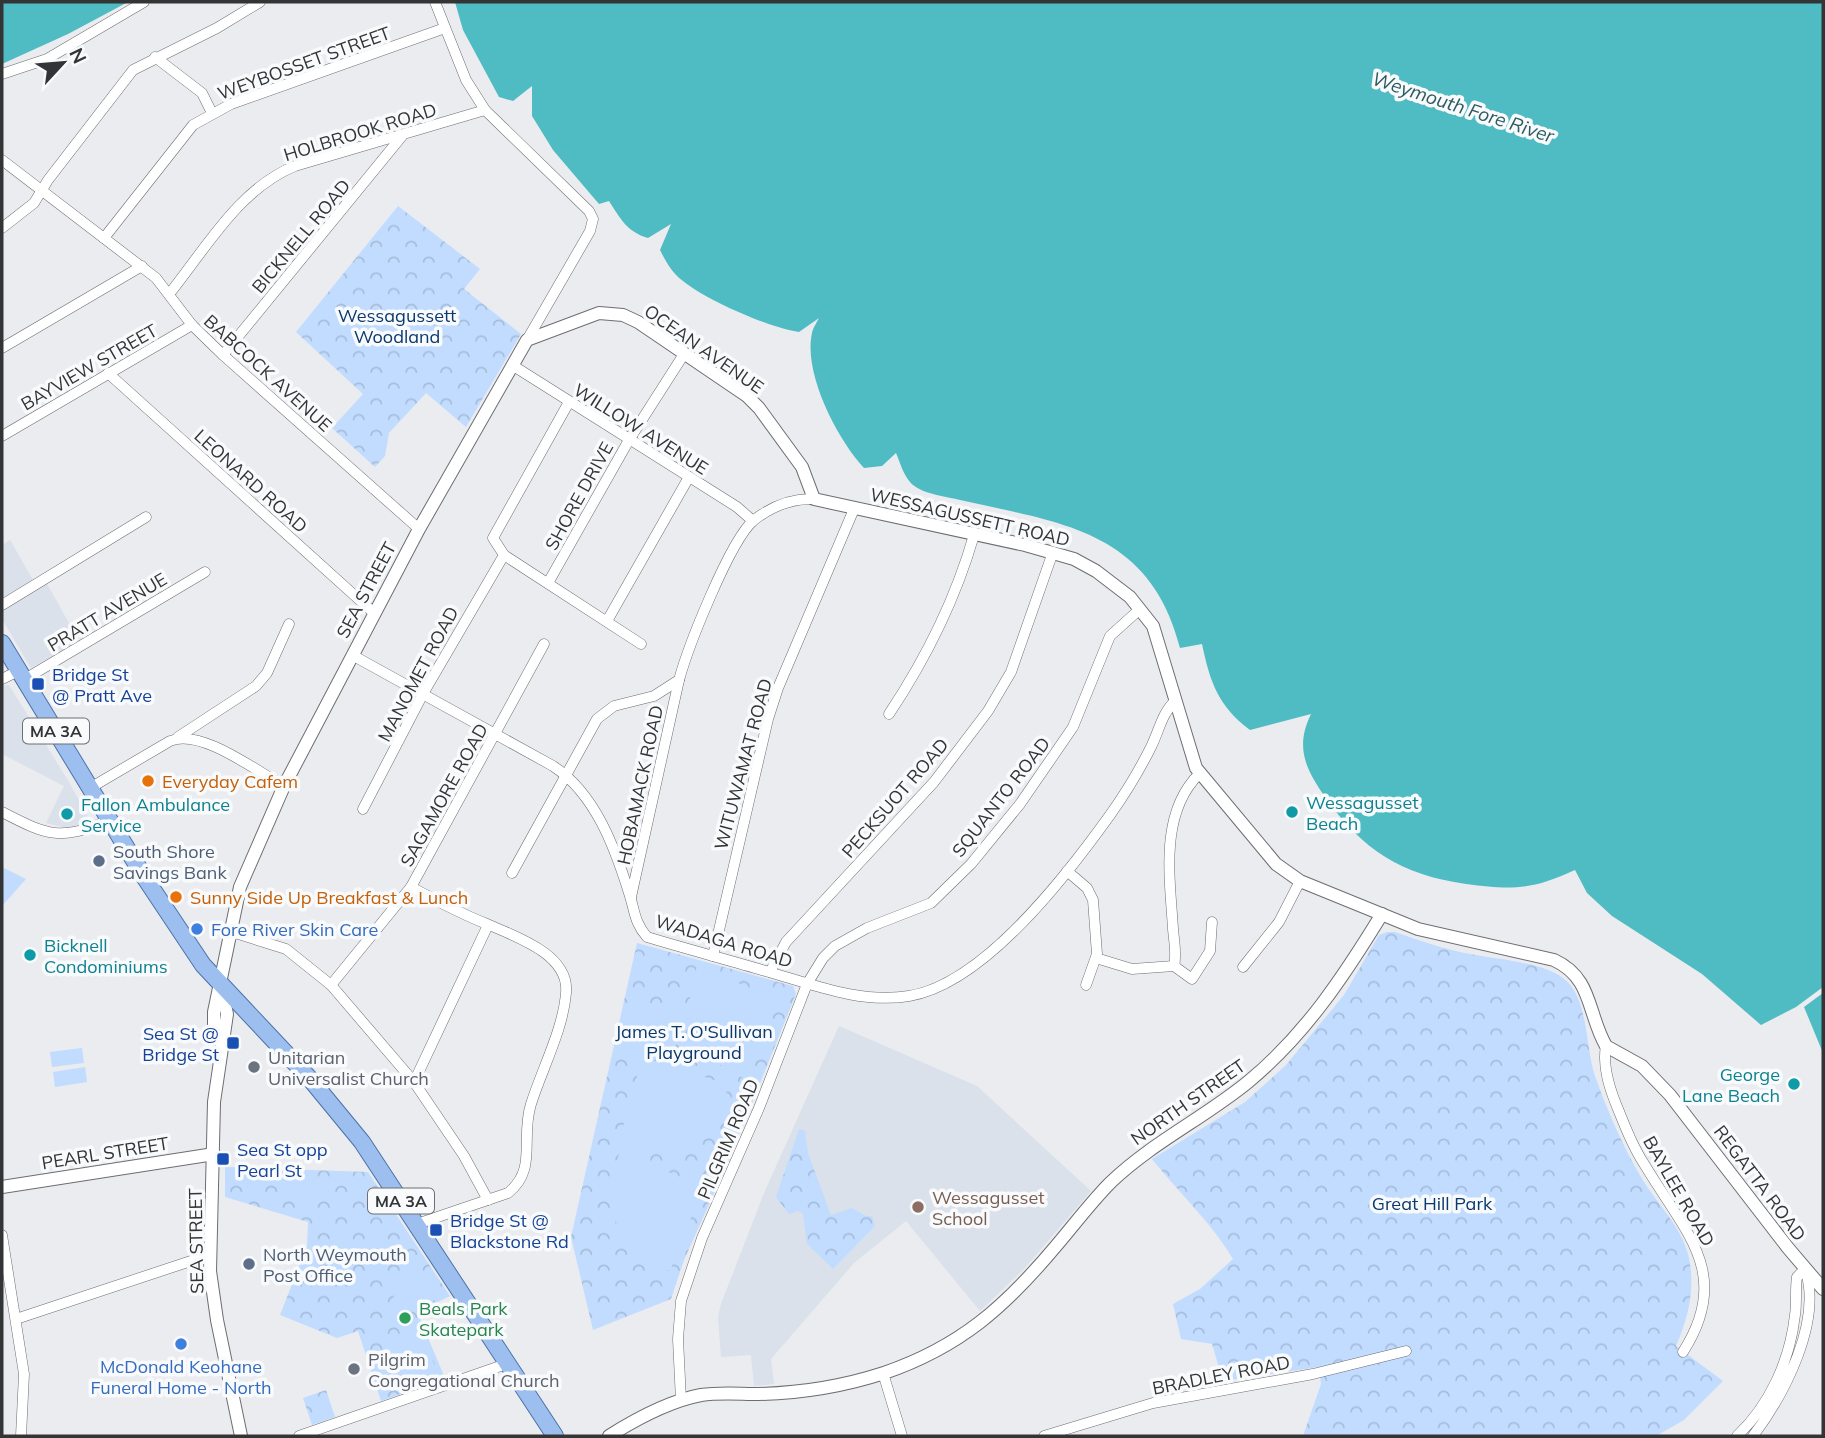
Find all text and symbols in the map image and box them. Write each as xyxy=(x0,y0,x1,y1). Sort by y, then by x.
street label: WEYBOSSET STREET xyxy=(214,21,394,105)
north arrow xyxy=(28,28,98,98)
text: N xyxy=(64,44,92,67)
water label: Weymouth Fore River xyxy=(1369,66,1558,148)
street label: HOLBROOK ROAD xyxy=(281,98,439,166)
street label: BICKNELL ROAD xyxy=(247,174,355,298)
street label: OCEAN AVENUE xyxy=(640,299,768,399)
park label: Wessagussett Woodland xyxy=(338,304,456,348)
street label: BABCOCK AVENUE xyxy=(199,309,337,437)
street label: BAYVIEW STREET xyxy=(17,319,161,415)
street label: WILLOW AVENUE xyxy=(569,378,713,480)
street label: LEONARD ROAD xyxy=(190,424,312,538)
street label: SHORE DRIVE xyxy=(540,438,618,554)
street label: WESSAGUSSETT ROAD xyxy=(868,483,1072,551)
street label: SEA STREET xyxy=(331,538,401,642)
street label: PRATT AVENUE xyxy=(43,567,171,657)
street label: MANOMET ROAD xyxy=(373,602,463,746)
place label: Bridge St @ Pratt Ave xyxy=(52,663,152,707)
marker: Bridge St @ Pratt Ave xyxy=(30,676,46,692)
street label: WITUWAMAT ROAD xyxy=(709,676,777,852)
street label: HOBAMACK ROAD xyxy=(612,703,668,867)
road number: MA 3A xyxy=(23,718,89,744)
street label: SAGAMORE ROAD xyxy=(395,719,493,871)
street label: SQUANTO ROAD xyxy=(947,732,1055,862)
street label: PECKSUOT ROAD xyxy=(837,733,953,863)
place label: Everyday Cafem xyxy=(162,770,298,793)
marker: Everyday Cafem xyxy=(140,773,156,789)
place label: Wessagusset Beach xyxy=(1306,791,1419,835)
place label: Fallon Ambulance Service xyxy=(81,793,230,837)
marker: Wessagusset Beach xyxy=(1284,804,1300,820)
marker: Fallon Ambulance Service xyxy=(59,806,75,822)
place label: South Shore Savings Bank xyxy=(113,840,227,884)
marker: South Shore Savings Bank xyxy=(91,853,107,869)
place label: Sunny Side Up Breakfast & Lunch xyxy=(190,886,468,909)
marker: Sunny Side Up Breakfast & Lunch xyxy=(168,889,184,905)
street label: WADAGA ROAD xyxy=(653,909,795,973)
place label: Fore River Skin Care xyxy=(211,918,378,941)
marker: Fore River Skin Care xyxy=(189,921,205,937)
place label: Bicknell Condominiums xyxy=(44,934,168,978)
marker: Bicknell Condominiums xyxy=(22,947,38,963)
park label: James T. O'Sullivan Playground xyxy=(615,1020,773,1064)
place label: Sea St @ Bridge St xyxy=(142,1022,219,1066)
marker: Sea St @ Bridge St xyxy=(225,1035,241,1051)
place label: Unitarian Universalist Church xyxy=(268,1046,429,1090)
street label: NORTH STREET xyxy=(1126,1054,1250,1150)
marker: Unitarian Universalist Church xyxy=(246,1059,262,1075)
place label: George Lane Beach xyxy=(1682,1063,1780,1107)
street label: PILGRIM ROAD xyxy=(692,1075,764,1203)
marker: George Lane Beach xyxy=(1786,1076,1802,1092)
street label: REGATTA ROAD xyxy=(1709,1120,1811,1246)
street label: PEARL STREET xyxy=(40,1132,170,1174)
street label: BAYLEE ROAD xyxy=(1638,1132,1720,1250)
place label: Sea St opp Pearl St xyxy=(237,1138,328,1182)
marker: Sea St opp Pearl St xyxy=(215,1151,231,1167)
place label: Wessagusset School xyxy=(932,1186,1045,1230)
street label: SEA STREET xyxy=(184,1188,208,1294)
road number: MA 3A xyxy=(368,1189,434,1214)
park label: Great Hill Park xyxy=(1372,1192,1493,1215)
marker: Wessagusset School xyxy=(910,1199,926,1215)
place label: Bridge St @ Blackstone Rd xyxy=(450,1209,569,1253)
marker: Bridge St @ Blackstone Rd xyxy=(428,1222,444,1238)
place label: North Weymouth Post Office xyxy=(263,1243,407,1287)
marker: North Weymouth Post Office xyxy=(241,1256,257,1272)
place label: Beals Park Skatepark xyxy=(419,1297,508,1341)
marker: Beals Park Skatepark xyxy=(397,1310,413,1326)
marker: McDonald Keohane Funeral Home - North xyxy=(173,1336,189,1352)
place label: Pilgrim Congregational Church xyxy=(368,1348,560,1392)
street label: BRADLEY ROAD xyxy=(1150,1350,1292,1400)
place label: McDonald Keohane Funeral Home - North xyxy=(90,1355,272,1399)
marker: Pilgrim Congregational Church xyxy=(346,1361,362,1377)

